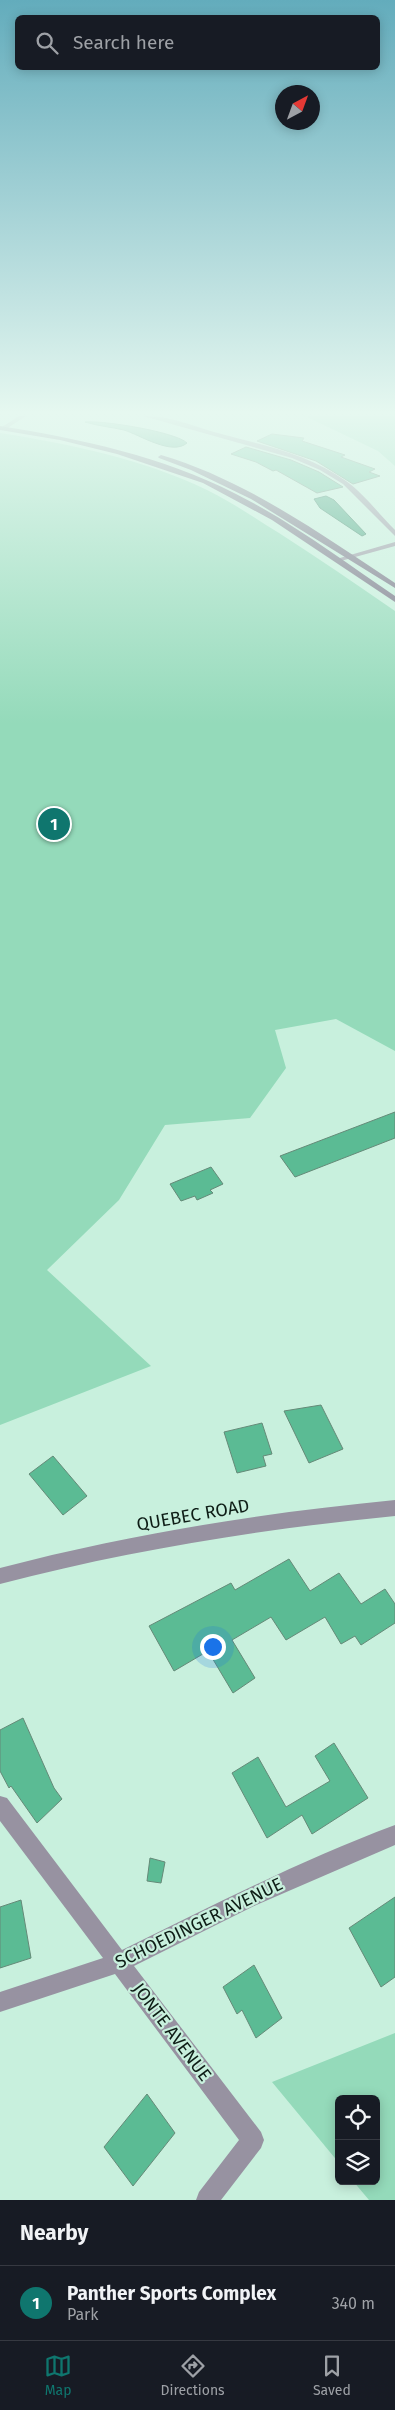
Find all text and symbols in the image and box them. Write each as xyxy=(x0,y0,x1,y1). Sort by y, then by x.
search box xyxy=(15,15,380,70)
icon: search xyxy=(33,29,61,57)
text: Search here xyxy=(73,31,174,54)
north arrow xyxy=(275,85,320,130)
pin: 1 xyxy=(38,805,70,843)
street label: QUEBEC ROAD xyxy=(135,1494,251,1536)
your location xyxy=(200,1634,226,1660)
street label: SCHOEDINGER AVENUE xyxy=(112,1873,286,1973)
street label: JONTE AVENUE xyxy=(128,1978,216,2086)
map controls xyxy=(335,2095,380,2185)
button: locate xyxy=(335,2095,380,2140)
button: layers xyxy=(335,2140,380,2185)
text: Nearby xyxy=(20,2220,88,2246)
text: Panther Sports Complex xyxy=(67,2282,276,2305)
text: 1 xyxy=(32,2294,40,2313)
text: 340 m xyxy=(332,2294,375,2313)
text: Park xyxy=(67,2305,99,2324)
tab: Map xyxy=(44,2352,72,2399)
tab: Directions xyxy=(160,2352,225,2399)
tab: Saved xyxy=(313,2352,351,2399)

